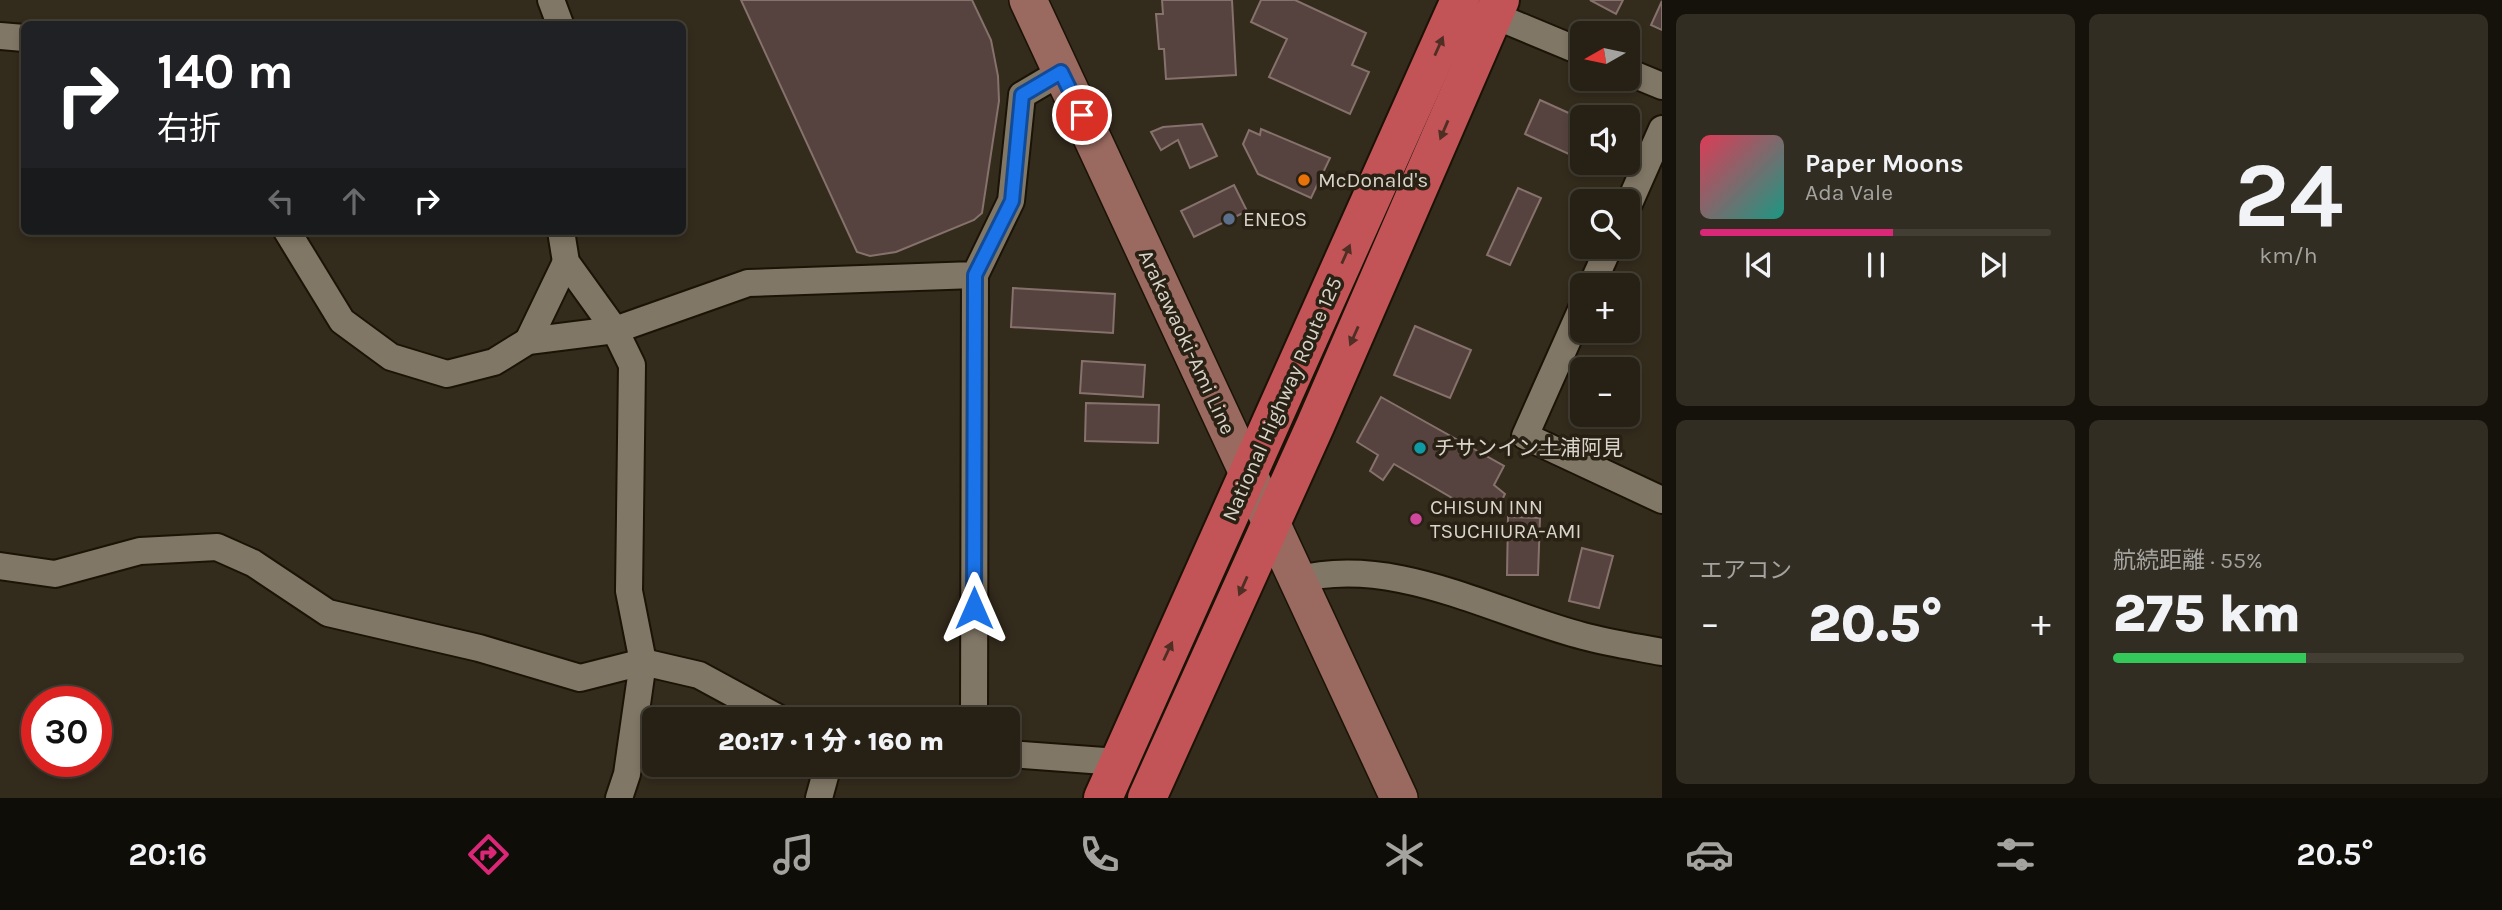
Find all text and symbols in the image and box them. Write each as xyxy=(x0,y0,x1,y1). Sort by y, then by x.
north arrow xyxy=(1570,21,1640,91)
map controls xyxy=(1570,21,1640,427)
one-way arrow xyxy=(1434,36,1445,57)
text: 140 m xyxy=(157,43,294,100)
icon: right xyxy=(42,49,133,140)
pin xyxy=(1052,85,1112,145)
icon: arrive xyxy=(1063,96,1101,134)
button: sound xyxy=(1570,105,1640,175)
text: 右折 xyxy=(157,110,221,147)
one-way arrow xyxy=(1438,120,1449,141)
text: 24 xyxy=(2234,143,2343,249)
text: Paper Moons xyxy=(1805,148,1964,179)
place label: McDonald's xyxy=(1318,168,1428,192)
marker: McDonald's xyxy=(1296,172,1312,188)
text: Ada Vale xyxy=(1805,179,1893,206)
icon: left xyxy=(262,182,300,220)
icon: ahead xyxy=(335,182,373,220)
icon: right xyxy=(408,182,446,220)
button: search xyxy=(1570,189,1640,259)
place label: ENEOS xyxy=(1243,207,1307,231)
marker: ENEOS xyxy=(1221,211,1237,227)
text: km/h xyxy=(2259,242,2318,269)
one-way arrow xyxy=(1340,244,1352,264)
street label: Arakawaoki-Ami Line xyxy=(1134,246,1240,438)
icon: previous xyxy=(1740,246,1778,284)
icon: pause xyxy=(1857,246,1895,284)
icon: next xyxy=(1974,246,2012,284)
street label: National Highway Route 125 xyxy=(1217,273,1347,525)
button: + xyxy=(1570,273,1640,343)
one-way arrow xyxy=(1348,326,1360,346)
button: − xyxy=(1570,357,1640,427)
place label: チサンイン土浦阿見 xyxy=(1434,436,1623,460)
marker: チサンイン土浦阿見 xyxy=(1412,440,1428,456)
place label: CHISUN INN TSUCHIURA-AMI xyxy=(1430,495,1581,543)
marker: CHISUN INN TSUCHIURA-AMI xyxy=(1408,511,1424,527)
text: 航続距離 · 55% xyxy=(2113,547,2263,574)
text: エアコン xyxy=(1700,557,1792,584)
position arrow xyxy=(937,571,1011,645)
one-way arrow xyxy=(1237,576,1249,596)
text: 275 km xyxy=(2113,583,2301,644)
text: 20.5° xyxy=(1808,593,1943,654)
text: − xyxy=(1700,601,1720,646)
text: + xyxy=(2031,601,2051,646)
one-way arrow xyxy=(1162,641,1174,661)
speed limit sign: 30 xyxy=(21,686,112,777)
text: 20:17 · 1 分 · 160 m xyxy=(718,726,944,757)
icon: directions xyxy=(464,830,513,879)
icon: music xyxy=(769,830,818,879)
icon: phone xyxy=(1075,830,1124,879)
icon: climate xyxy=(1380,830,1429,879)
icon: car xyxy=(1685,830,1734,879)
icon: filters xyxy=(1991,830,2040,879)
text: 20:16 xyxy=(128,836,207,873)
text: 20.5° xyxy=(2296,836,2374,873)

